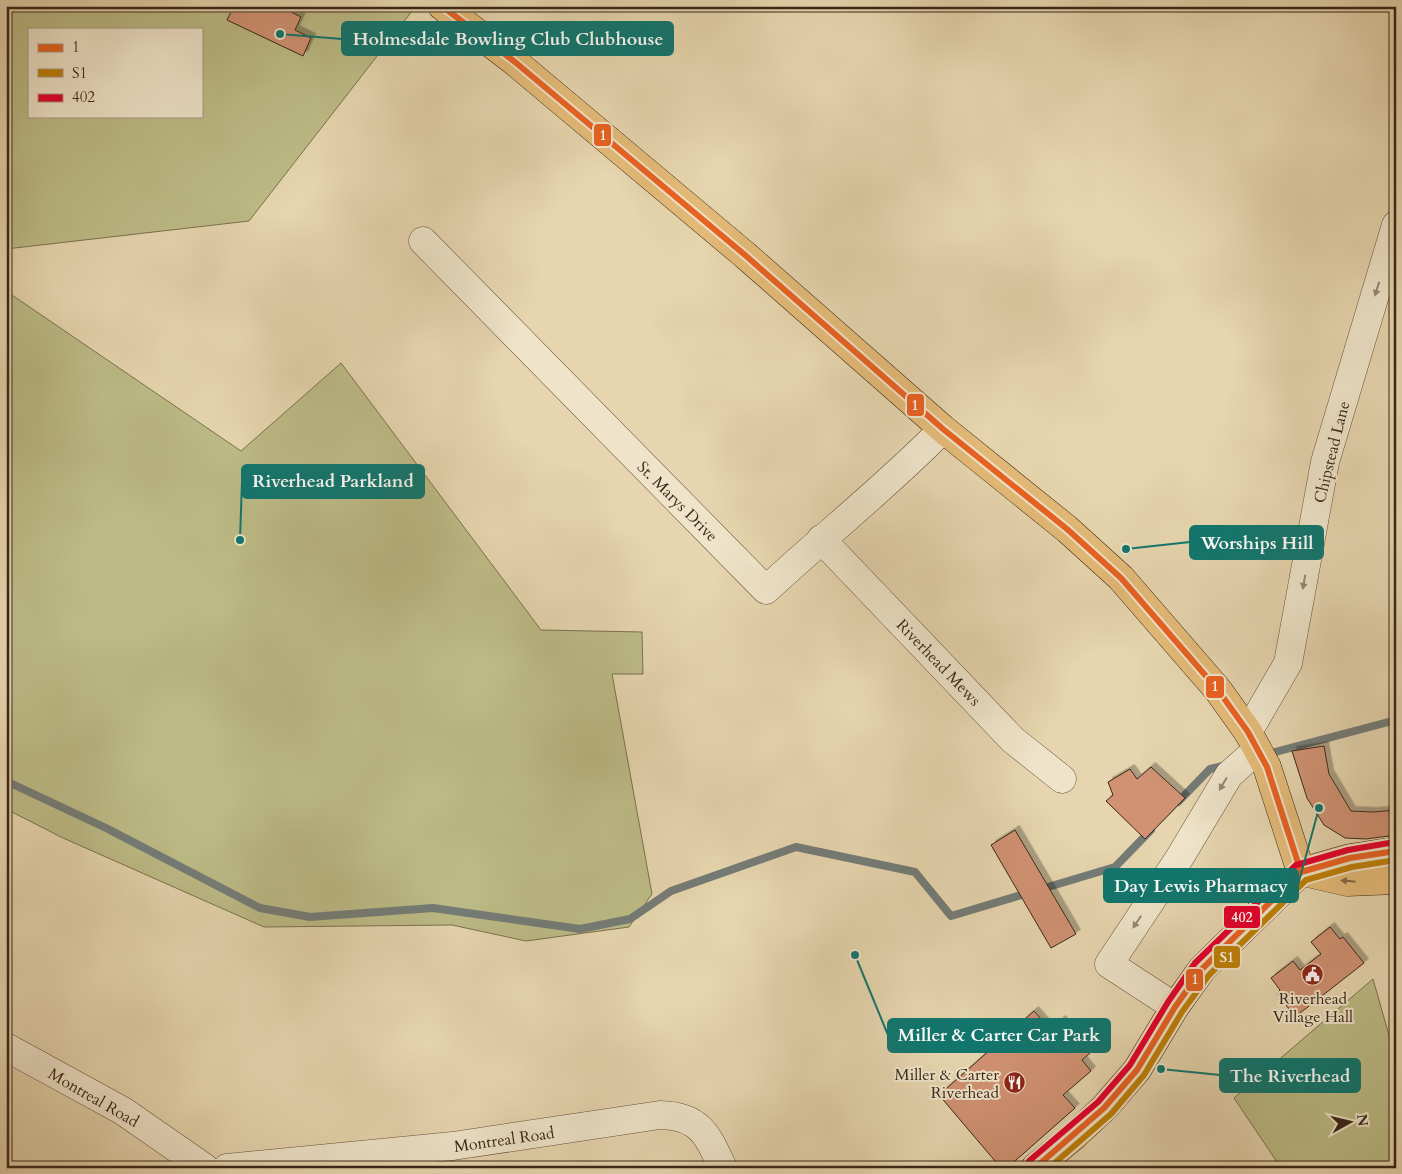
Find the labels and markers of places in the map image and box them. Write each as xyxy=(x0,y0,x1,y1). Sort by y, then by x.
callout: Holmesdale Bowling Club Clubhouse xyxy=(342,22,673,55)
callout: Riverhead Parkland xyxy=(242,465,424,498)
callout: Worships Hill xyxy=(1190,526,1323,559)
callout: Day Lewis Pharmacy xyxy=(1104,869,1298,902)
public building icon: Riverhead Village Hall xyxy=(1301,962,1325,986)
place label: Riverhead Village Hall xyxy=(1273,988,1353,1028)
callout: Miller & Carter Car Park xyxy=(888,1019,1110,1052)
callout: The Riverhead xyxy=(1220,1059,1360,1092)
place label: Miller & Carter Riverhead xyxy=(895,1064,999,1104)
restaurant icon: Miller & Carter Riverhead xyxy=(1003,1071,1027,1095)

